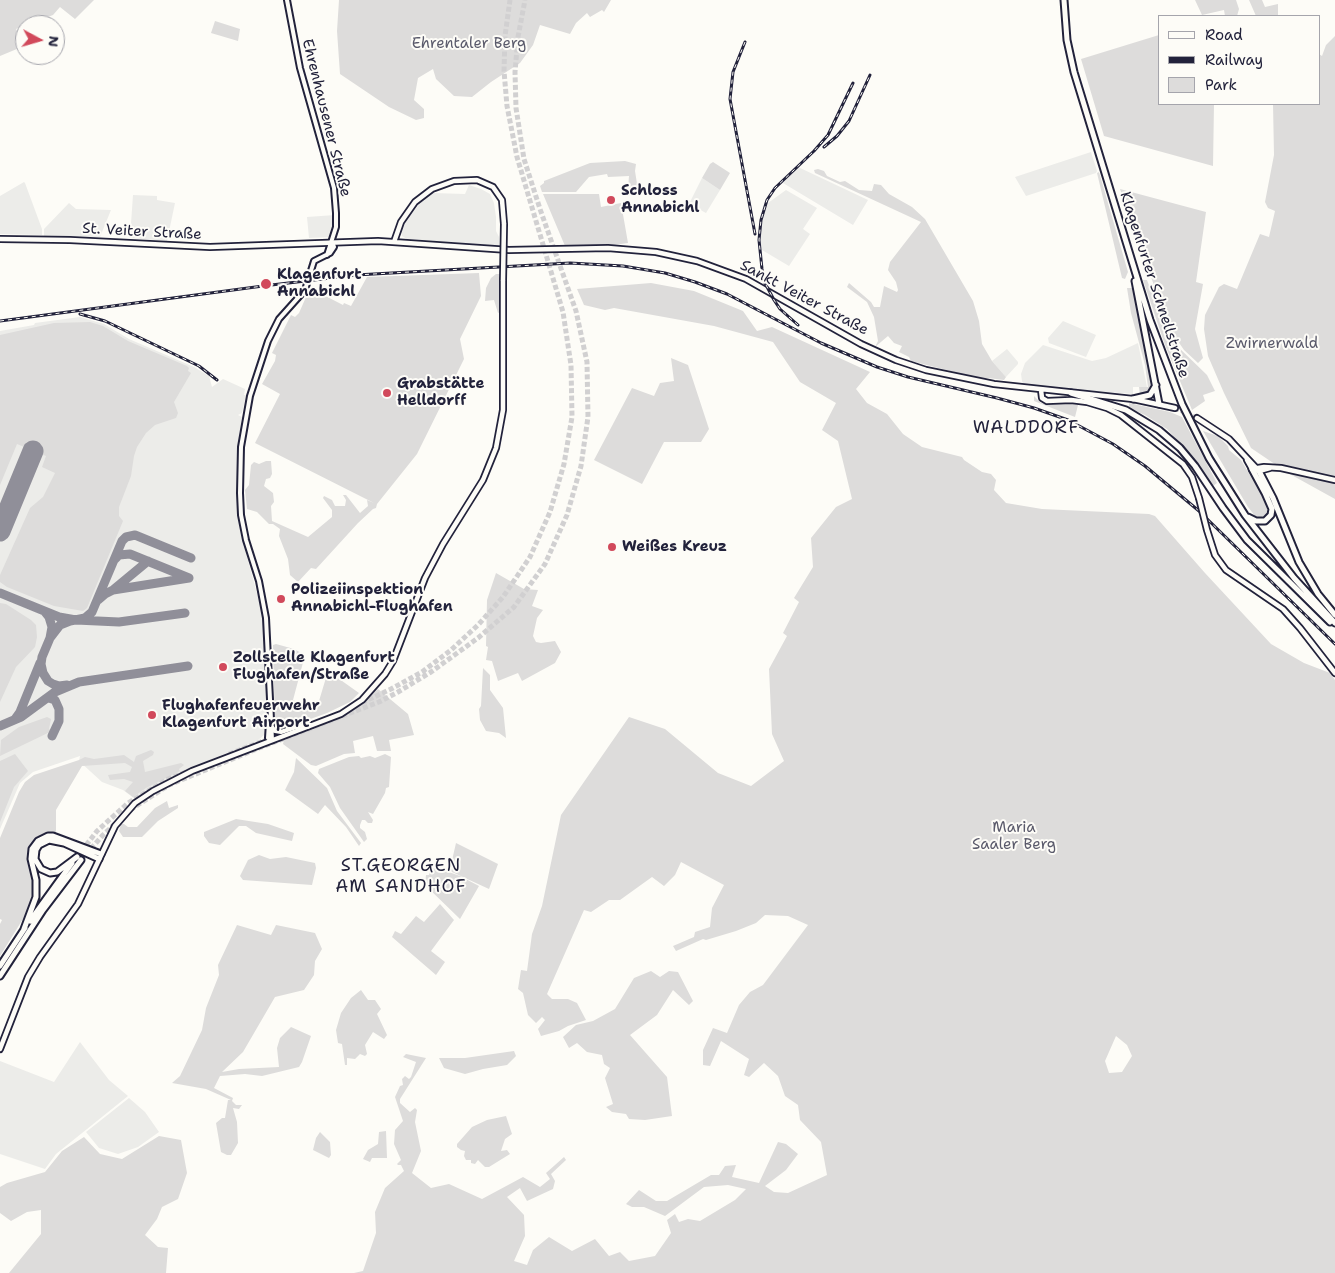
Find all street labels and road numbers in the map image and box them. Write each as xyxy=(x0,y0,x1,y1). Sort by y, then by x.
street label: Ehrenhausener Straße xyxy=(298,37,354,199)
street label: Klagenfurter Schnellstraße xyxy=(1115,190,1193,380)
street label: St. Veiter Straße xyxy=(82,220,202,244)
street label: Sankt Veiter Straße xyxy=(737,257,871,339)

